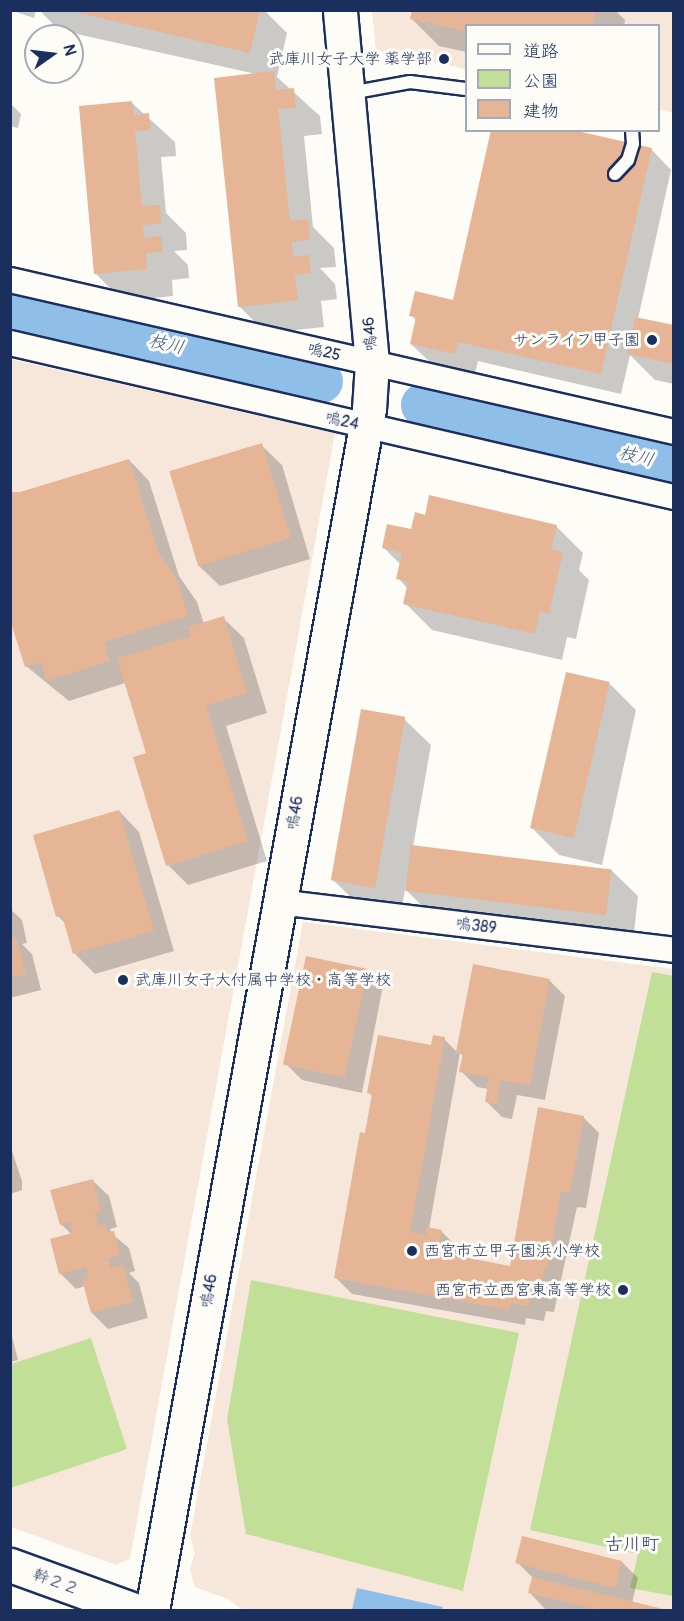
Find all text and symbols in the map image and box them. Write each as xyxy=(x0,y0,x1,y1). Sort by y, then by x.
north arrow xyxy=(24,24,84,84)
legend xyxy=(465,24,660,132)
text: 道路 xyxy=(523,40,559,63)
text: N xyxy=(59,42,81,58)
place label: 武庫川女子大学 薬学部 xyxy=(269,49,432,69)
marker: 武庫川女子大学 薬学部 xyxy=(437,52,451,66)
text: 公園 xyxy=(523,70,559,93)
text: 建物 xyxy=(523,100,559,123)
street label: 鳴46 xyxy=(359,316,381,352)
water label: 枝川 xyxy=(146,330,186,360)
place label: サンライフ甲子園 xyxy=(512,330,640,350)
marker: サンライフ甲子園 xyxy=(645,333,659,347)
street label: 鳴25 xyxy=(305,339,343,365)
street label: 鳴24 xyxy=(323,408,361,434)
water label: 枝川 xyxy=(616,442,656,472)
street label: 鳴46 xyxy=(283,794,307,832)
street label: 鳴389 xyxy=(454,914,498,938)
place label: 武庫川女子大付属中学校・高等学校 xyxy=(135,970,391,990)
marker: 武庫川女子大付属中学校・高等学校 xyxy=(116,973,130,987)
place label: 西宮市立甲子園浜小学校 xyxy=(424,1241,600,1261)
marker: 西宮市立甲子園浜小学校 xyxy=(405,1244,419,1258)
street label: 鳴46 xyxy=(197,1272,221,1310)
place label: 西宮市立西宮東高等学校 xyxy=(435,1280,611,1300)
marker: 西宮市立西宮東高等学校 xyxy=(616,1283,630,1297)
district label: 古川町 xyxy=(605,1534,659,1556)
street label: 幹２２ xyxy=(30,1565,82,1599)

